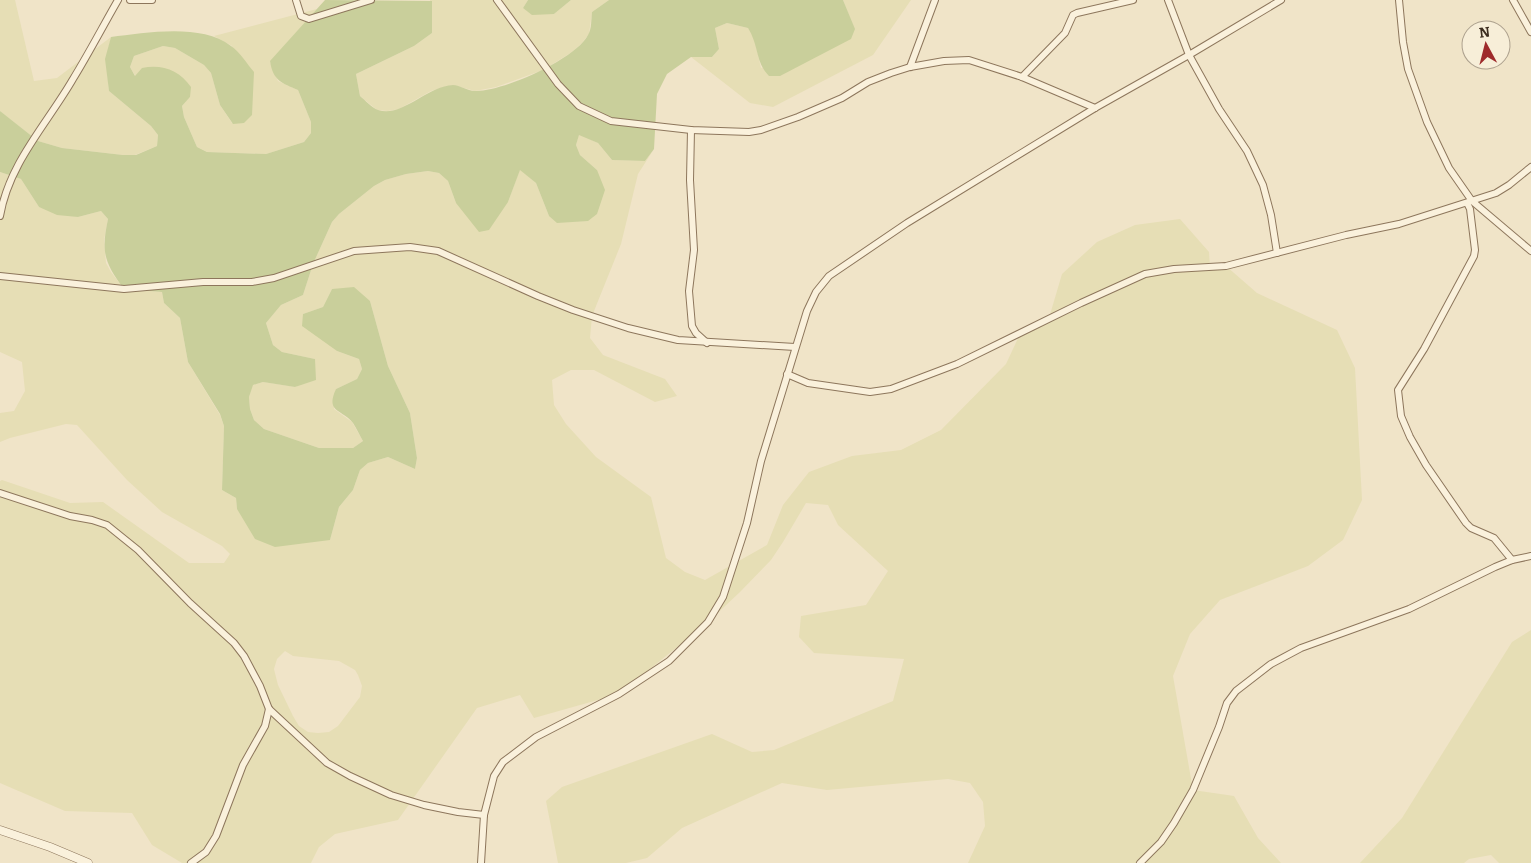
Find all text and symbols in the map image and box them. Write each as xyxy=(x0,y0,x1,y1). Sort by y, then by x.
north arrow xyxy=(1461,20,1511,70)
text: N xyxy=(1478,23,1491,42)

